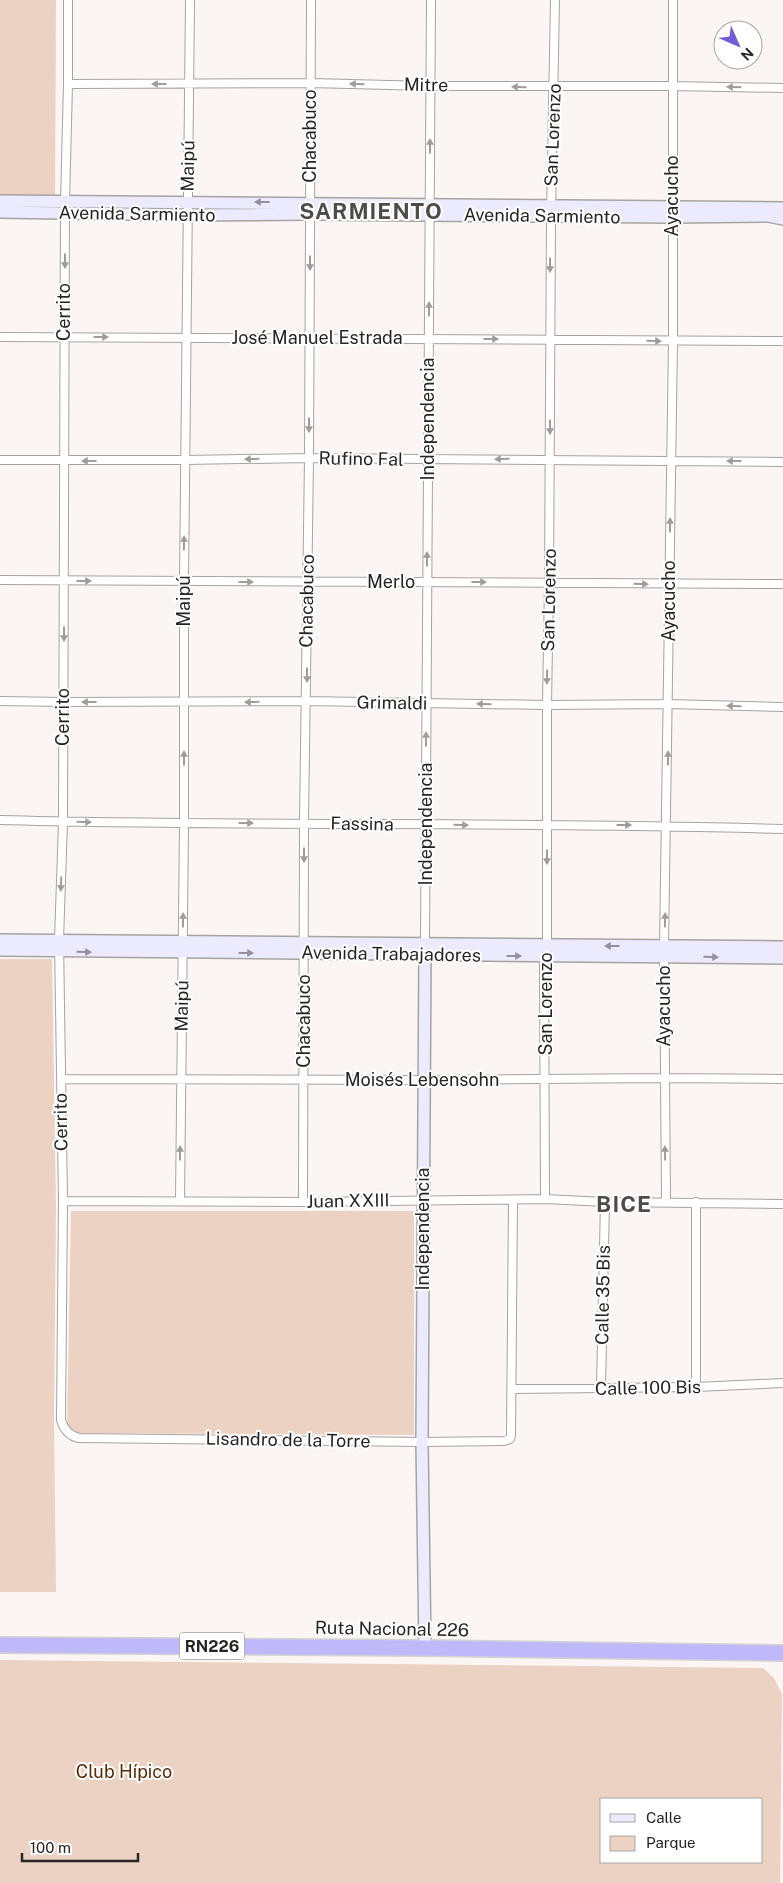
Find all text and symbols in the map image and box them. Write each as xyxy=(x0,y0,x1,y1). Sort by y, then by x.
north arrow xyxy=(713,20,763,70)
text: N xyxy=(738,45,757,64)
street label: Mitre xyxy=(404,74,448,95)
one-way arrow xyxy=(151,80,167,88)
one-way arrow xyxy=(349,80,365,88)
one-way arrow xyxy=(511,82,527,90)
street label: San Lorenzo xyxy=(540,83,565,187)
one-way arrow xyxy=(726,83,742,91)
street label: Chacabuco xyxy=(299,89,320,183)
one-way arrow xyxy=(426,138,434,154)
street label: Maipú xyxy=(177,140,198,192)
street label: Ayacucho xyxy=(661,155,682,237)
one-way arrow xyxy=(253,198,269,206)
district label: SARMIENTO xyxy=(299,198,443,224)
street label: Avenida Sarmiento xyxy=(58,202,216,225)
street label: Avenida Sarmiento xyxy=(463,204,621,227)
one-way arrow xyxy=(61,253,69,269)
one-way arrow xyxy=(306,255,314,271)
one-way arrow xyxy=(546,257,554,273)
street label: Cerrito xyxy=(53,283,74,341)
one-way arrow xyxy=(425,301,433,317)
street label: José Manuel Estrada xyxy=(231,327,403,348)
one-way arrow xyxy=(93,333,109,341)
one-way arrow xyxy=(483,335,499,343)
one-way arrow xyxy=(646,337,662,345)
street label: Independencia xyxy=(417,357,438,481)
one-way arrow xyxy=(305,418,313,434)
one-way arrow xyxy=(546,419,554,435)
street label: Rufino Fal xyxy=(318,447,404,470)
one-way arrow xyxy=(244,455,260,463)
one-way arrow xyxy=(494,455,510,463)
one-way arrow xyxy=(81,457,97,465)
one-way arrow xyxy=(726,457,742,465)
one-way arrow xyxy=(666,517,674,533)
one-way arrow xyxy=(180,534,188,550)
street label: San Lorenzo xyxy=(537,548,560,652)
one-way arrow xyxy=(424,551,432,567)
street label: Chacabuco xyxy=(295,554,318,648)
street label: Ayacucho xyxy=(658,560,679,642)
street label: Merlo xyxy=(367,571,415,592)
street label: Maipú xyxy=(173,575,194,627)
one-way arrow xyxy=(76,577,92,585)
one-way arrow xyxy=(238,578,254,586)
one-way arrow xyxy=(471,578,487,586)
one-way arrow xyxy=(633,580,649,588)
one-way arrow xyxy=(60,626,68,642)
one-way arrow xyxy=(303,668,311,684)
one-way arrow xyxy=(543,669,551,685)
street label: Cerrito xyxy=(52,688,73,746)
street label: Grimaldi xyxy=(357,691,427,714)
one-way arrow xyxy=(81,698,97,706)
one-way arrow xyxy=(244,698,260,706)
one-way arrow xyxy=(476,700,492,708)
one-way arrow xyxy=(726,701,742,709)
one-way arrow xyxy=(422,731,430,747)
one-way arrow xyxy=(180,749,188,765)
one-way arrow xyxy=(664,750,672,766)
street label: Independencia xyxy=(415,762,436,886)
street label: Fassina xyxy=(330,812,394,835)
one-way arrow xyxy=(76,819,92,827)
one-way arrow xyxy=(238,819,254,827)
one-way arrow xyxy=(453,821,469,829)
one-way arrow xyxy=(616,821,632,829)
one-way arrow xyxy=(300,848,308,864)
one-way arrow xyxy=(543,849,551,865)
one-way arrow xyxy=(57,876,65,892)
one-way arrow xyxy=(179,912,187,928)
one-way arrow xyxy=(661,912,669,928)
street label: Avenida Trabajadores xyxy=(301,941,481,966)
one-way arrow xyxy=(604,942,620,950)
one-way arrow xyxy=(76,948,92,956)
one-way arrow xyxy=(238,949,254,957)
one-way arrow xyxy=(506,952,522,960)
street label: San Lorenzo xyxy=(535,952,556,1056)
one-way arrow xyxy=(703,953,719,961)
street label: Ayacucho xyxy=(653,965,674,1047)
street label: Chacabuco xyxy=(293,974,314,1068)
street label: Maipú xyxy=(171,980,192,1032)
street label: Moisés Lebensohn xyxy=(345,1069,499,1090)
street label: Cerrito xyxy=(49,1093,72,1151)
one-way arrow xyxy=(176,1144,184,1160)
one-way arrow xyxy=(661,1144,669,1160)
street label: Independencia xyxy=(412,1167,433,1291)
street label: Juan XXIII xyxy=(306,1189,390,1212)
district label: BICE xyxy=(596,1191,652,1217)
street label: Calle 35 Bis xyxy=(591,1245,614,1345)
street label: Calle 100 Bis xyxy=(595,1376,701,1399)
street label: Lisandro de la Torre xyxy=(205,1428,371,1451)
street label: Ruta Nacional 226 xyxy=(315,1617,469,1640)
road number: RN226 xyxy=(180,1632,244,1660)
park label: Club Hípico xyxy=(76,1761,172,1782)
legend xyxy=(600,1798,763,1863)
text: Calle xyxy=(646,1809,682,1826)
scale bar xyxy=(22,1830,139,1862)
text: Parque xyxy=(646,1834,696,1851)
text: 100 m xyxy=(30,1839,71,1856)

